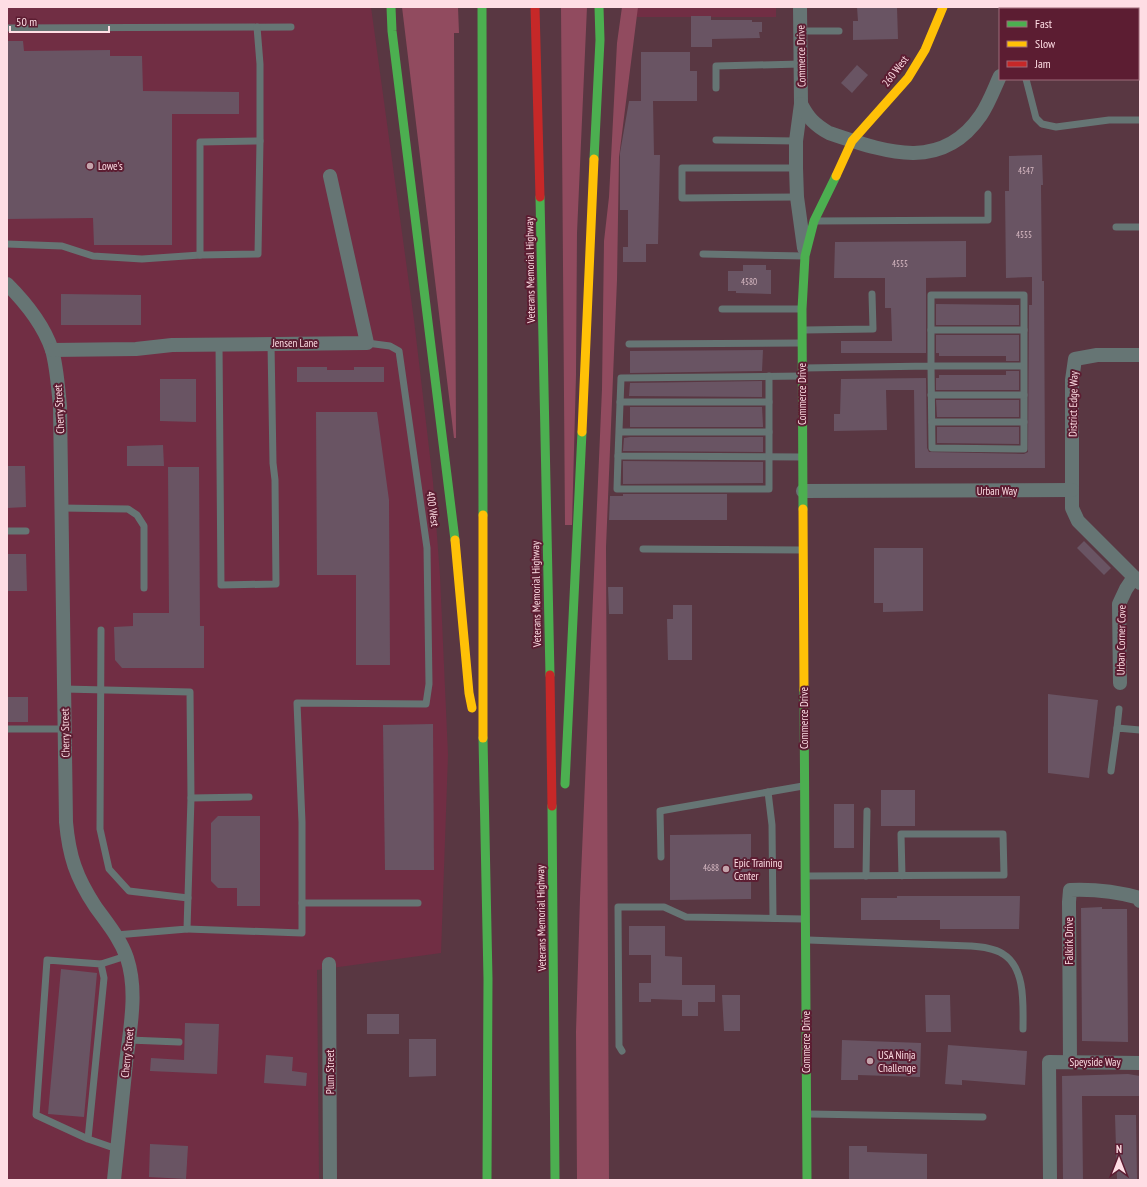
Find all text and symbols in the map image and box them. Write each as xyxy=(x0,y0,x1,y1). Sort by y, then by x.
scale bar xyxy=(10,8,109,34)
legend xyxy=(999,8,1139,80)
text: 50 m xyxy=(16,14,37,29)
text: Fast xyxy=(1035,16,1053,31)
street label: Commerce Drive xyxy=(793,24,809,87)
text: Slow xyxy=(1035,36,1056,51)
street label: 260 West xyxy=(879,53,911,89)
text: Jam xyxy=(1034,56,1051,71)
place label: Lowe's xyxy=(98,159,123,173)
marker: Lowe's xyxy=(85,161,95,171)
house number: 4547 xyxy=(1018,165,1034,176)
street label: Veterans Memorial Highway xyxy=(522,216,538,324)
house number: 4555 xyxy=(1016,229,1032,240)
house number: 4555 xyxy=(892,258,908,269)
house number: 4580 xyxy=(741,276,757,287)
street label: Jensen Lane xyxy=(271,336,318,350)
street label: Commerce Drive xyxy=(795,363,809,425)
street label: District Edge Way xyxy=(1065,370,1081,437)
street label: Cherry Street xyxy=(51,384,67,434)
street label: Urban Way xyxy=(977,484,1018,498)
street label: 400 West xyxy=(424,491,442,527)
street label: Veterans Memorial Highway xyxy=(528,540,544,648)
street label: Urban Corner Cove xyxy=(1113,604,1129,675)
street label: Commerce Drive xyxy=(797,687,811,749)
street label: Cherry Street xyxy=(58,708,72,758)
place label: Epic Training Center xyxy=(734,856,782,883)
house number: 4688 xyxy=(703,862,719,873)
street label: Veterans Memorial Highway xyxy=(533,864,549,972)
marker: Epic Training Center xyxy=(721,864,731,874)
street label: Falkirk Drive xyxy=(1062,917,1076,965)
street label: Commerce Drive xyxy=(799,1011,813,1073)
street label: Cherry Street xyxy=(117,1028,137,1078)
place label: USA Ninja Challenge xyxy=(878,1048,917,1075)
street label: Plum Street xyxy=(323,1050,337,1094)
street label: Speyside Way xyxy=(1069,1055,1121,1069)
marker: USA Ninja Challenge xyxy=(865,1056,875,1066)
north arrow xyxy=(1099,1139,1139,1179)
text: N xyxy=(1116,1142,1122,1156)

